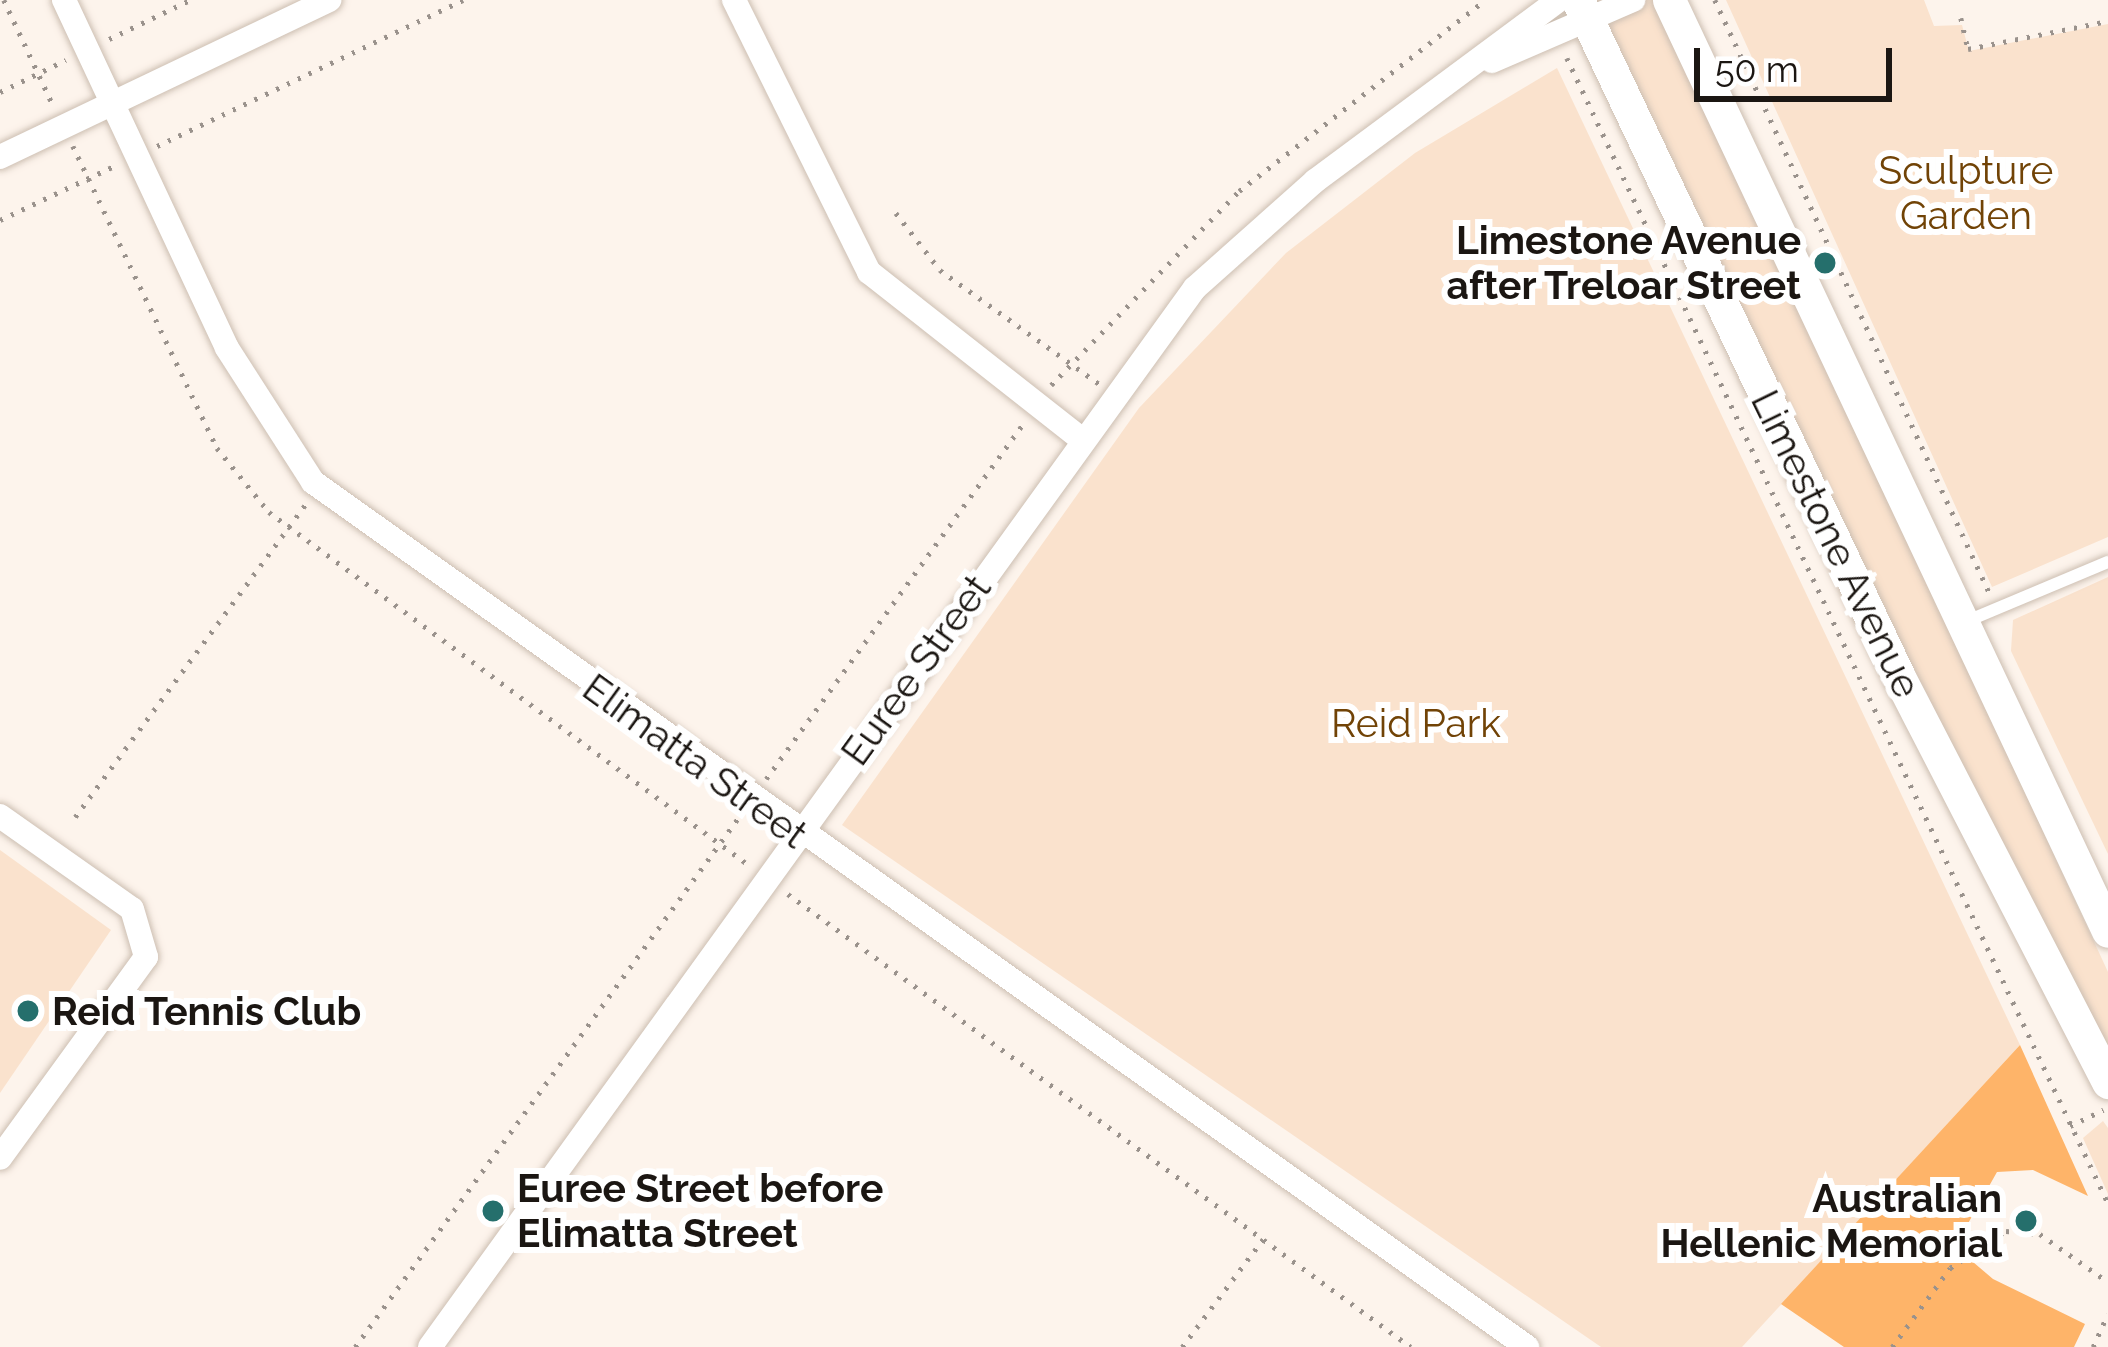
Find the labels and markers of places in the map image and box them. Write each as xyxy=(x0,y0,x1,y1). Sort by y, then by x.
place label: Limestone Avenue after Treloar Street xyxy=(1444,218,1801,309)
marker: Limestone Avenue after Treloar Street xyxy=(1812,250,1838,276)
place label: Reid Tennis Club xyxy=(52,988,362,1034)
marker: Reid Tennis Club xyxy=(15,998,41,1024)
place label: Euree Street before Elimatta Street xyxy=(517,1166,883,1257)
place label: Australian Hellenic Memorial xyxy=(1661,1176,2002,1267)
marker: Euree Street before Elimatta Street xyxy=(480,1198,506,1224)
marker: Australian Hellenic Memorial xyxy=(2013,1208,2039,1234)

